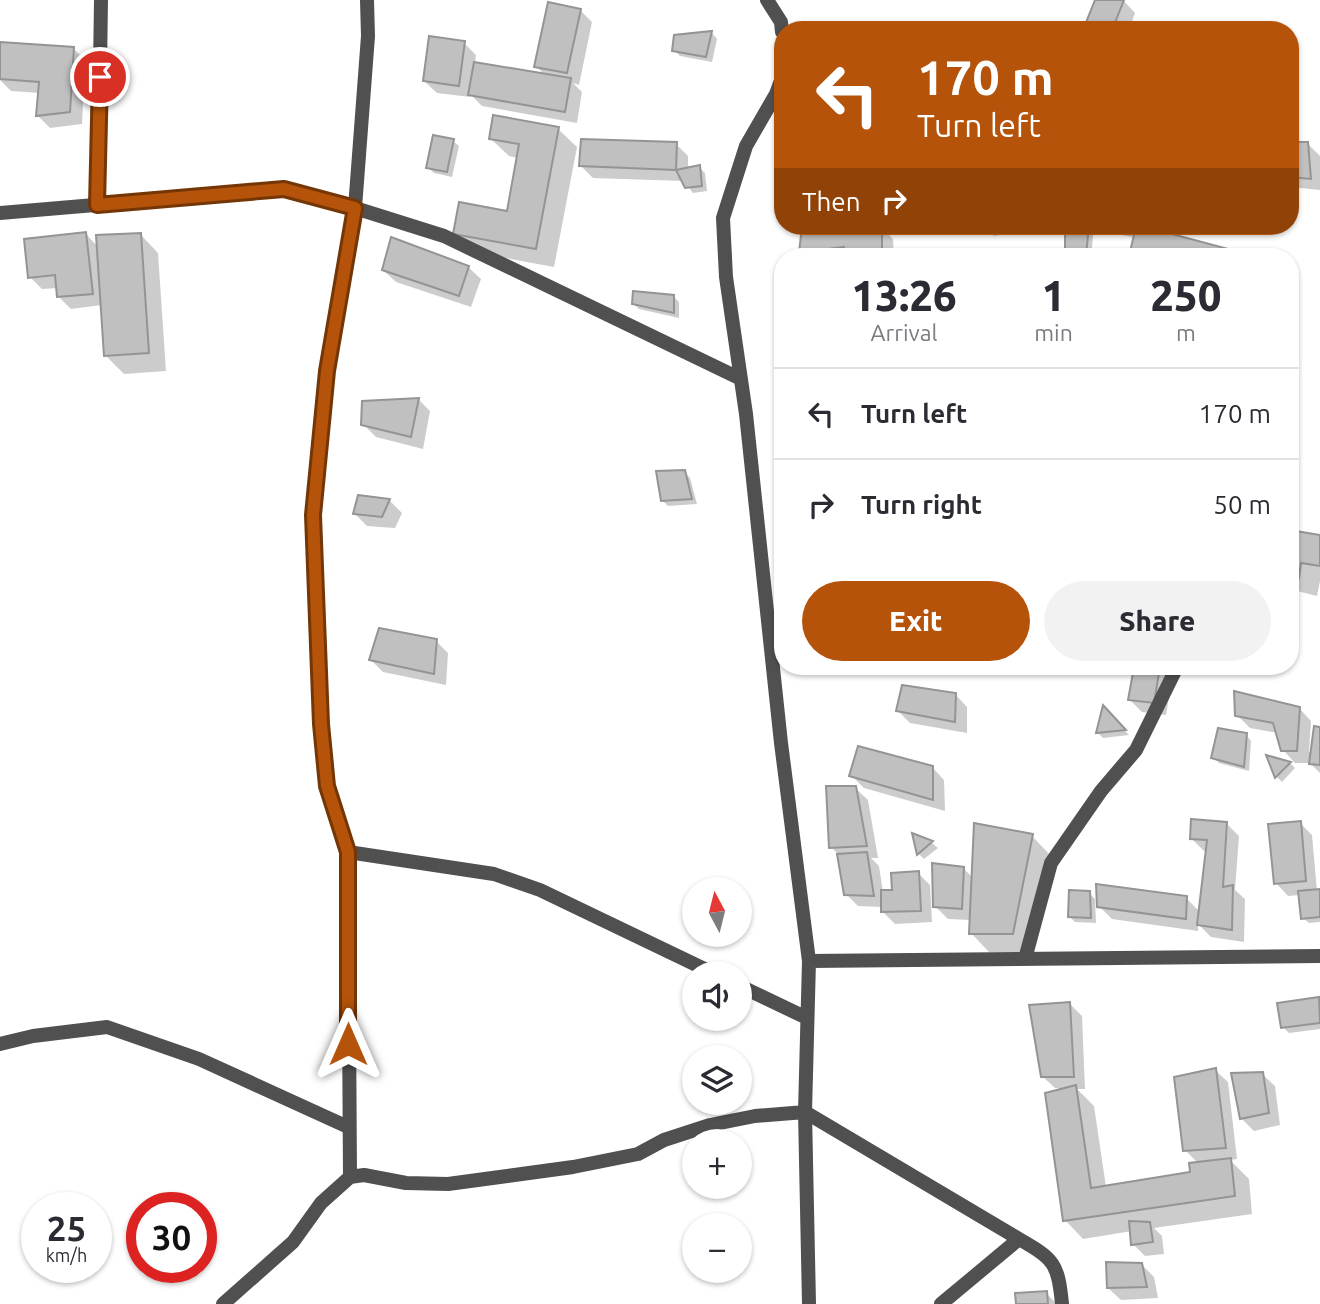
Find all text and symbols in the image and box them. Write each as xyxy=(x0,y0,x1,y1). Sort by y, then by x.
pin xyxy=(70,47,130,107)
icon: left xyxy=(802,49,893,140)
text: 170 m xyxy=(917,49,1054,104)
icon: arrive xyxy=(81,58,119,96)
text: Turn left xyxy=(917,107,1041,143)
icon: right xyxy=(875,182,913,220)
text: Then xyxy=(802,187,861,216)
text: 13:26 xyxy=(852,272,957,319)
text: 1 xyxy=(1042,272,1065,319)
text: 250 xyxy=(1150,272,1221,319)
text: Arrival xyxy=(871,320,938,345)
text: min xyxy=(1034,320,1073,345)
text: m xyxy=(1176,320,1196,345)
icon: left xyxy=(802,395,840,433)
text: Turn left xyxy=(861,399,967,428)
text: 170 m xyxy=(1199,399,1271,428)
icon: right xyxy=(802,486,840,524)
text: Turn right xyxy=(861,490,982,519)
text: 50 m xyxy=(1213,490,1271,519)
button: Exit xyxy=(802,581,1030,661)
button: Share xyxy=(1044,581,1271,661)
north arrow xyxy=(682,877,752,947)
map controls xyxy=(682,877,752,1283)
button: sound xyxy=(682,961,752,1031)
position arrow xyxy=(311,1007,385,1081)
button: layers xyxy=(682,1045,752,1115)
button: + xyxy=(682,1129,752,1199)
speed limit sign: 30 xyxy=(126,1192,217,1283)
text: 25 xyxy=(47,1208,86,1248)
button: − xyxy=(682,1213,752,1283)
text: km/h xyxy=(46,1245,87,1265)

